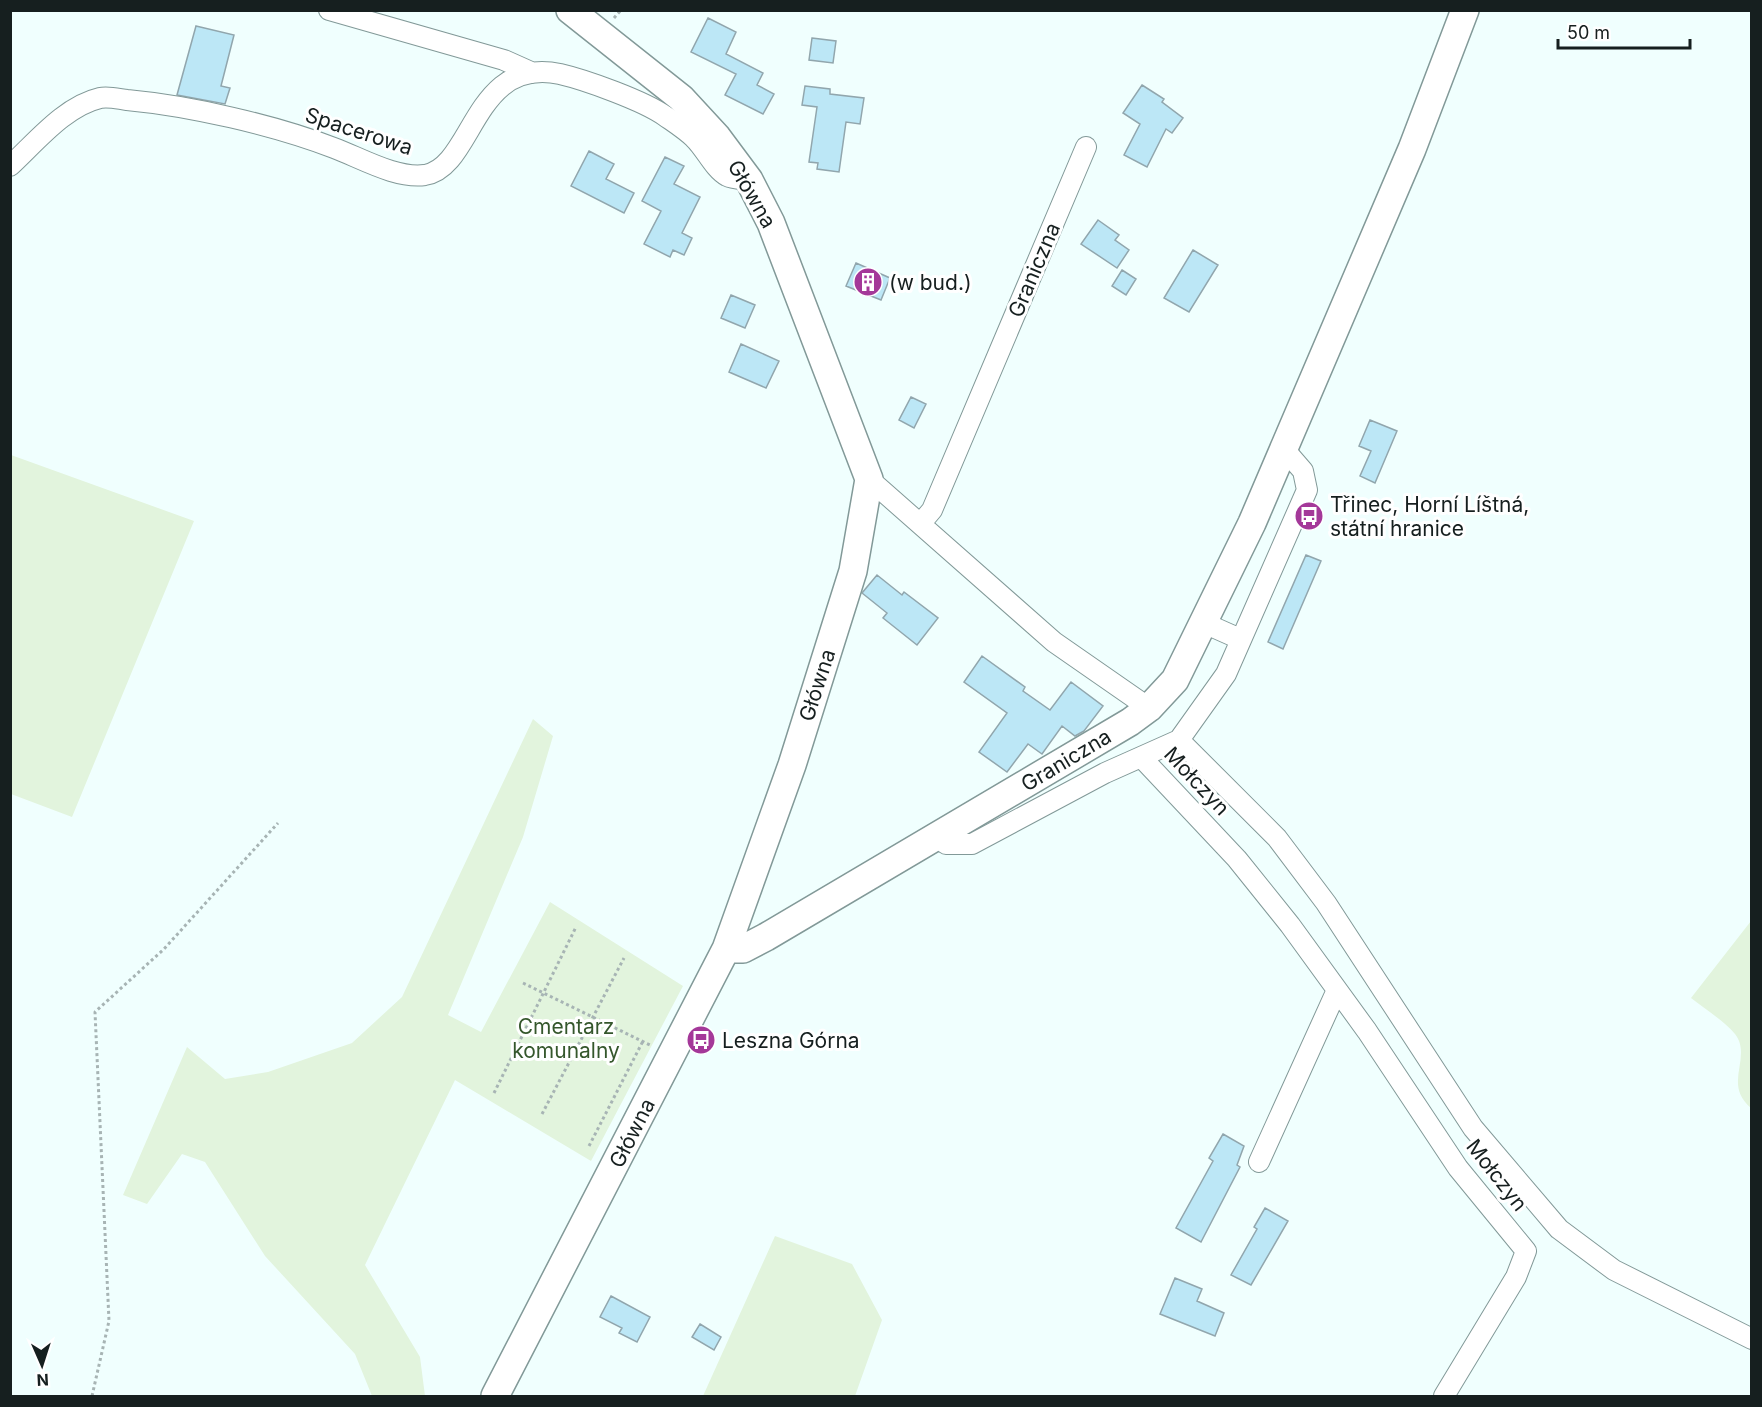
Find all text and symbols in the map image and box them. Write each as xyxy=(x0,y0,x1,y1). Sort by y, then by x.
scale bar xyxy=(1558,12,1690,50)
text: 50 m xyxy=(1567,22,1610,43)
street label: Spacerowa xyxy=(302,102,416,160)
street label: Główna xyxy=(723,156,781,232)
street label: Graniczna xyxy=(1003,219,1065,321)
building icon: (w bud.) xyxy=(852,266,884,298)
place label: (w bud.) xyxy=(889,270,972,295)
place label: Třinec, Horní Líštná, státní hranice xyxy=(1330,492,1529,541)
bus stop icon: Třinec, Horní Líštná, státní hranice xyxy=(1293,500,1325,532)
street label: Główna xyxy=(794,646,840,724)
street label: Graniczna xyxy=(1017,723,1115,797)
street label: Mołczyn xyxy=(1159,742,1235,820)
park label: Cmentarz komunalny xyxy=(512,1014,620,1063)
bus stop icon: Leszna Górna xyxy=(685,1024,717,1056)
place label: Leszna Górna xyxy=(722,1028,860,1053)
street label: Główna xyxy=(604,1094,660,1172)
street label: Mołczyn xyxy=(1461,1134,1533,1216)
north arrow xyxy=(12,1335,72,1395)
text: N xyxy=(36,1370,49,1390)

